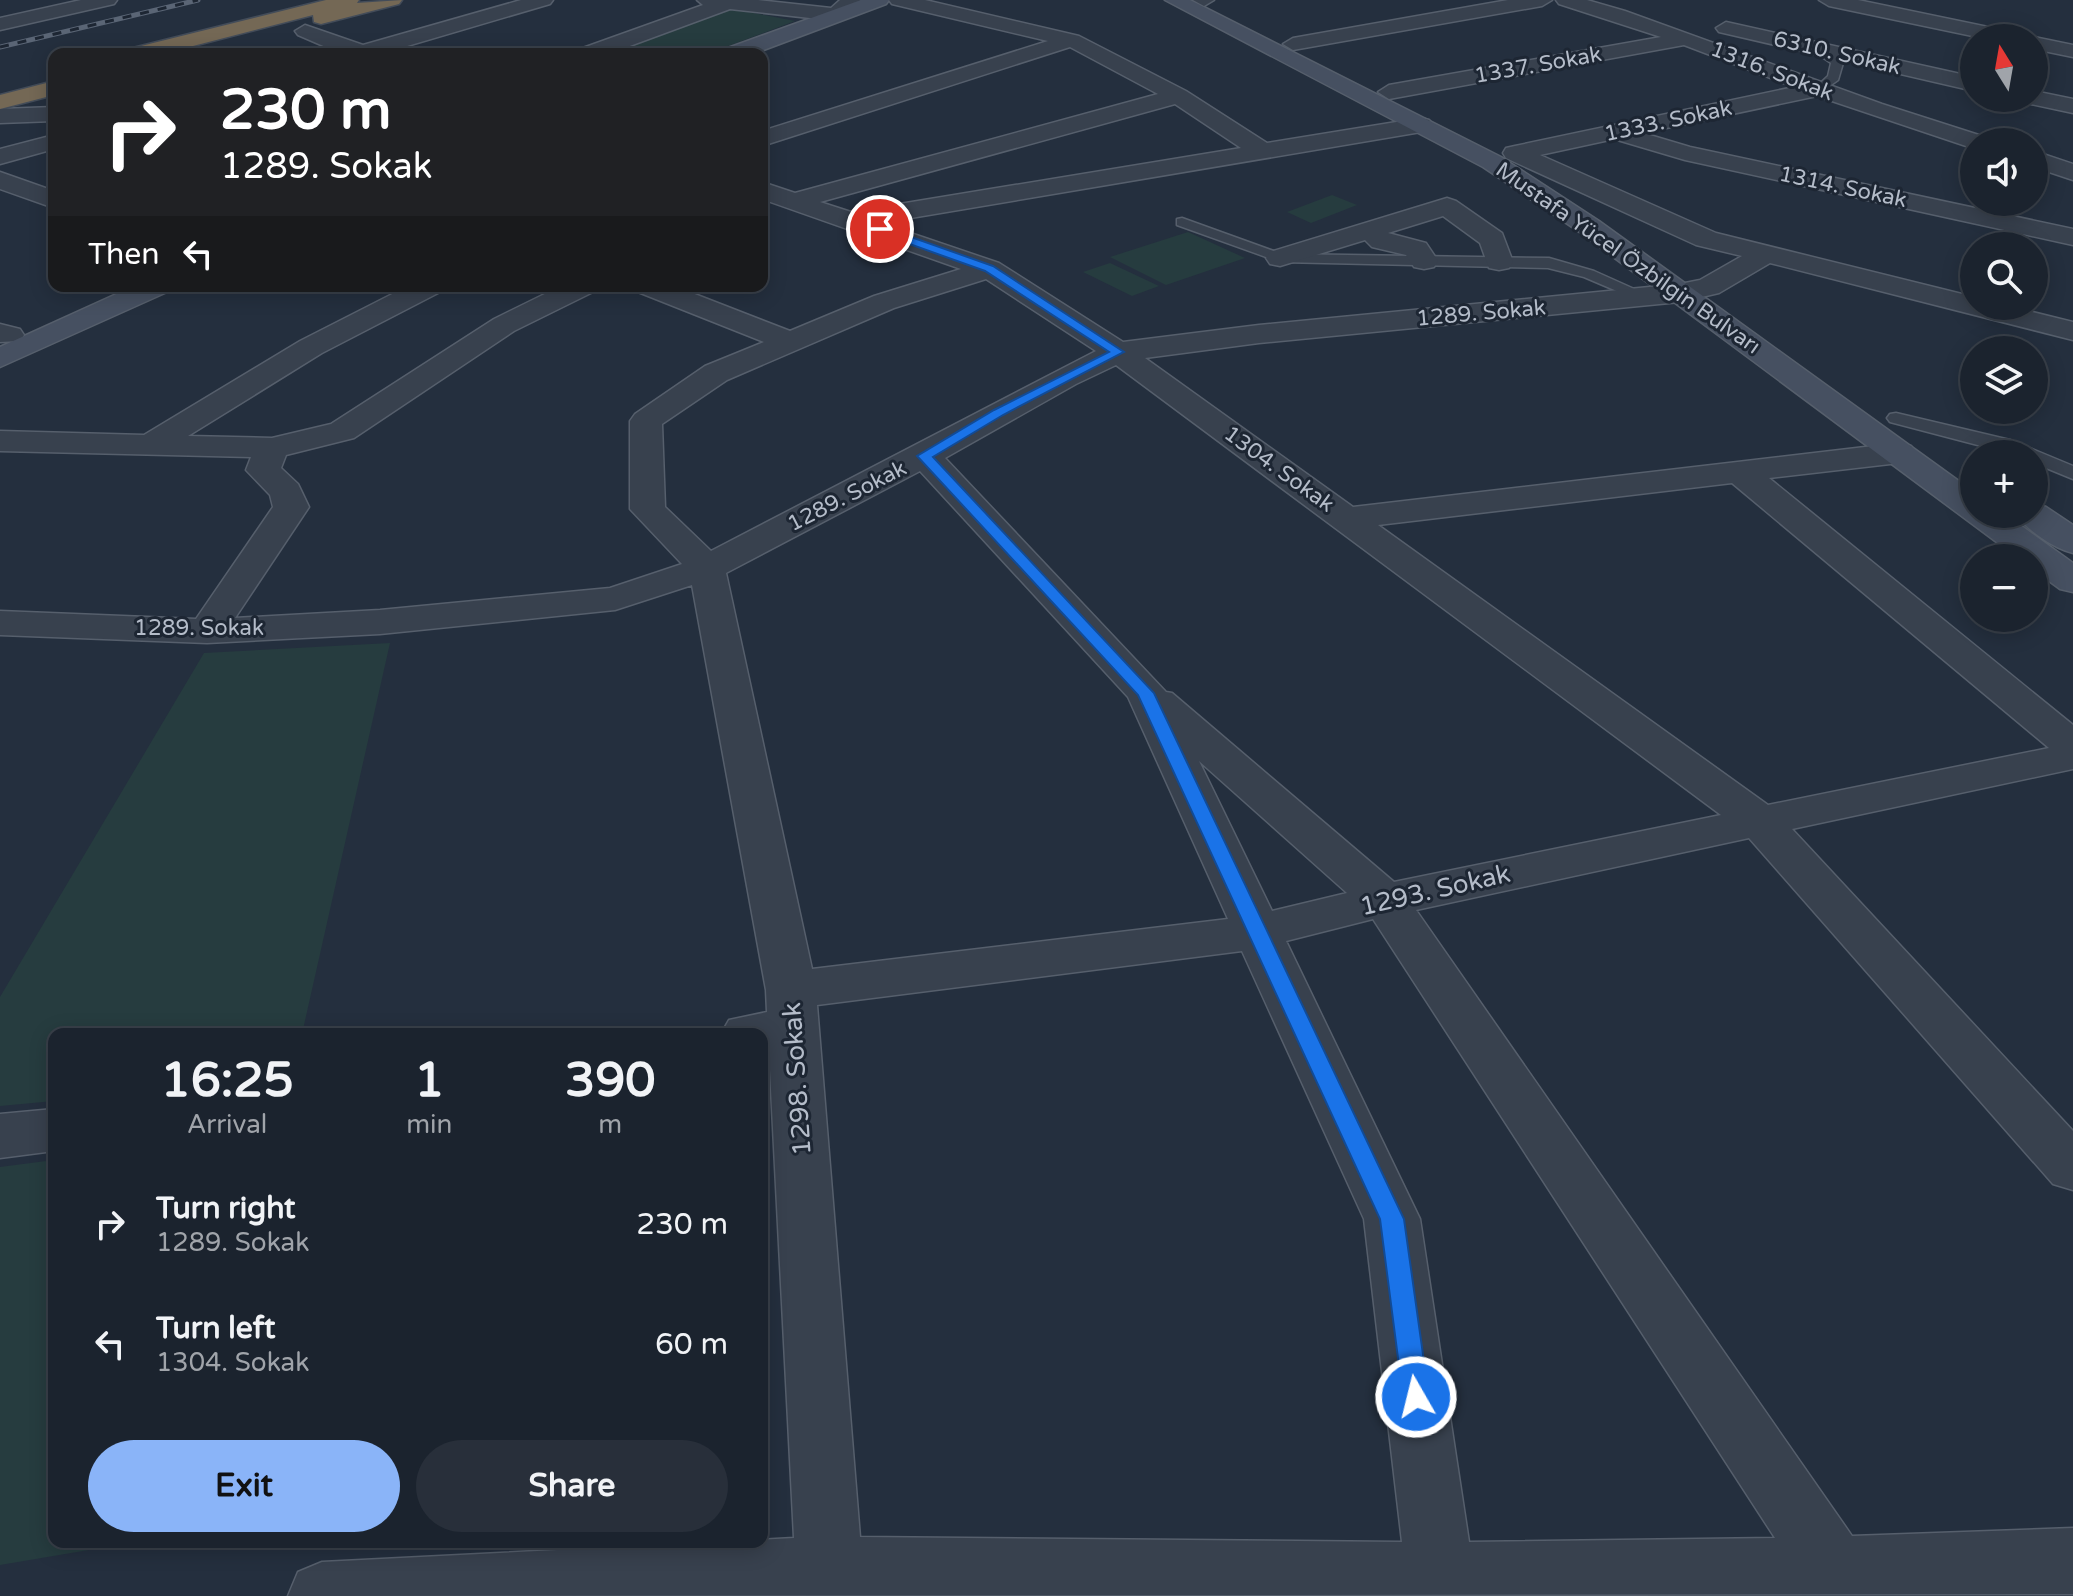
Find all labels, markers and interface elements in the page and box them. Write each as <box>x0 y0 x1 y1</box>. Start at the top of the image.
north arrow <box>1960 24 2048 112</box>
map controls <box>1960 24 2048 632</box>
street label: 6310. Sokak <box>1771 26 1903 80</box>
street label: 1316. Sokak <box>1707 36 1837 106</box>
street label: 1337. Sokak <box>1472 41 1604 89</box>
text: 230 m <box>220 77 391 144</box>
icon: right <box>88 80 192 184</box>
street label: 1333. Sokak <box>1602 95 1734 147</box>
button: sound <box>1960 128 2048 216</box>
text: 1289. Sokak <box>220 145 432 188</box>
street label: Mustafa Yücel Özbilgin Bulvarı <box>1491 157 1765 359</box>
street label: 1314. Sokak <box>1777 161 1909 213</box>
pin <box>846 195 914 263</box>
icon: arrive <box>858 207 902 251</box>
icon: left <box>176 232 220 276</box>
button: search <box>1960 232 2048 320</box>
text: Then <box>88 236 160 273</box>
street label: 1289. Sokak <box>1415 294 1547 332</box>
button: layers <box>1960 336 2048 424</box>
street label: 1304. Sokak <box>1219 420 1339 518</box>
button: + <box>1960 440 2048 528</box>
street label: 1289. Sokak <box>783 455 911 537</box>
button: − <box>1960 544 2048 632</box>
street label: 1289. Sokak <box>134 615 264 641</box>
street label: 1293. Sokak <box>1357 858 1513 922</box>
street label: 1298. Sokak <box>776 1001 818 1157</box>
text: 16:25 <box>161 1052 294 1110</box>
text: 1 <box>414 1052 444 1110</box>
text: 390 <box>565 1052 655 1110</box>
text: Arrival <box>187 1109 267 1140</box>
text: min <box>406 1109 452 1140</box>
text: m <box>598 1109 622 1140</box>
text: Turn right <box>156 1190 296 1227</box>
icon: right <box>88 1202 132 1246</box>
text: 230 m <box>636 1206 728 1243</box>
text: 1289. Sokak <box>156 1227 309 1258</box>
text: Turn left <box>156 1310 275 1347</box>
icon: left <box>88 1322 132 1366</box>
text: 60 m <box>655 1326 728 1363</box>
text: 1304. Sokak <box>156 1347 309 1378</box>
position arrow <box>1374 1355 1458 1439</box>
button: Exit <box>88 1440 400 1532</box>
button: Share <box>416 1440 728 1532</box>

